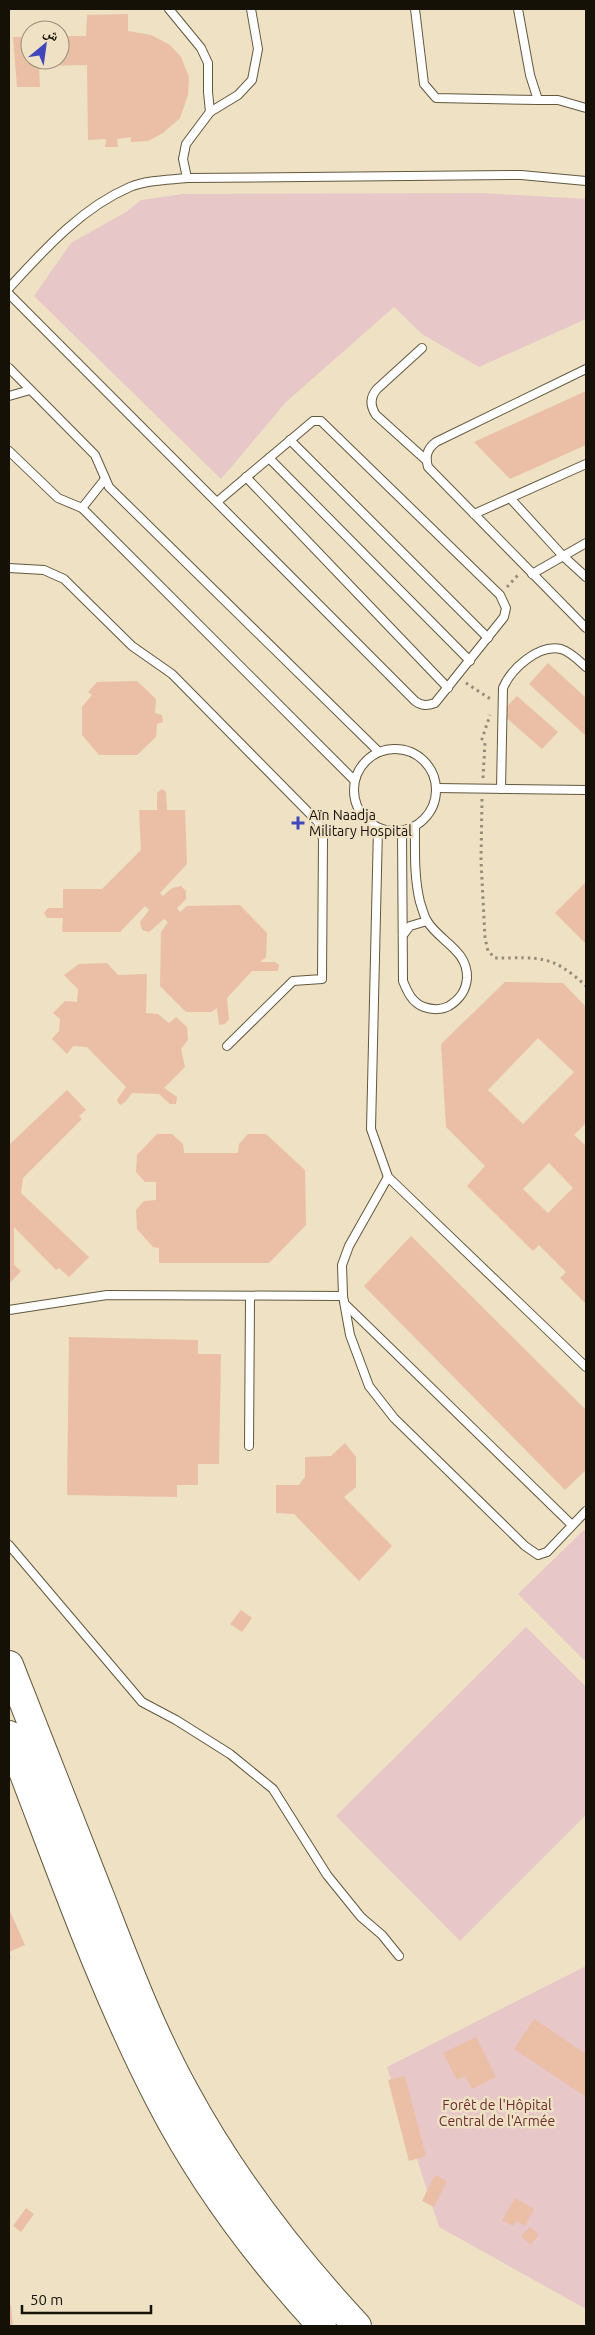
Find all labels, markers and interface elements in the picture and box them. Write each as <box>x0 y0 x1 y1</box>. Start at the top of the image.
north arrow <box>20 20 70 70</box>
text: ش <box>40 23 62 45</box>
place label: Aïn Naadja Military Hospital <box>309 807 412 839</box>
marker: Aïn Naadja Military Hospital <box>291 816 305 830</box>
park label: Forêt de l'Hôpital Central de l'Armée <box>439 2097 555 2129</box>
scale bar <box>22 2282 151 2314</box>
text: 50 m <box>30 2291 63 2308</box>

